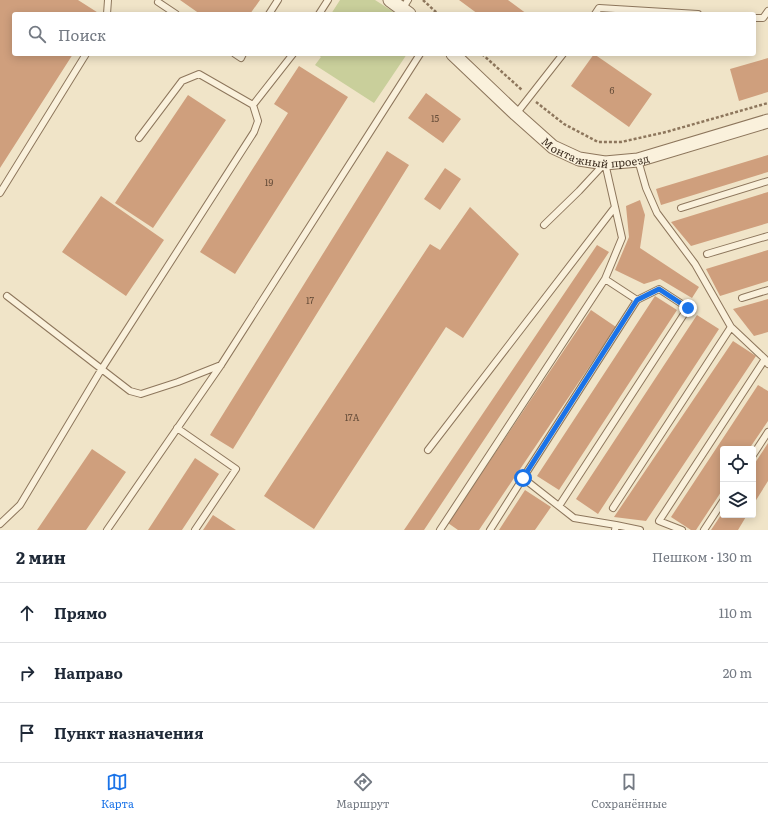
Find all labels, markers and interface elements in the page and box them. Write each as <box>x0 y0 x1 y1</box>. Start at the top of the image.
search box <box>12 12 756 56</box>
icon: search <box>26 23 48 45</box>
text: Поиск <box>58 23 106 46</box>
house number: 6 <box>610 83 615 97</box>
house number: 15 <box>431 111 440 125</box>
street label: Монтажный проезд <box>538 133 651 171</box>
house number: 19 <box>265 175 273 189</box>
house number: 17 <box>306 293 314 307</box>
route end <box>679 299 697 317</box>
house number: 17А <box>345 410 360 424</box>
map controls <box>720 446 756 518</box>
button: locate <box>720 446 756 482</box>
route start <box>514 469 532 487</box>
button: layers <box>720 482 756 518</box>
text: 2 мин <box>16 544 66 569</box>
text: Пешком · 130 m <box>652 547 752 566</box>
text: Прямо <box>54 601 107 624</box>
icon: ahead <box>16 602 38 624</box>
text: 110 m <box>719 603 752 622</box>
text: Направо <box>54 661 123 684</box>
icon: right <box>16 662 38 684</box>
text: 20 m <box>723 663 752 682</box>
text: Пункт назначения <box>54 721 204 744</box>
icon: arrive <box>16 722 38 744</box>
tab: Карта <box>101 771 134 811</box>
tab: Маршрут <box>336 771 389 811</box>
tab: Сохранённые <box>591 771 667 811</box>

